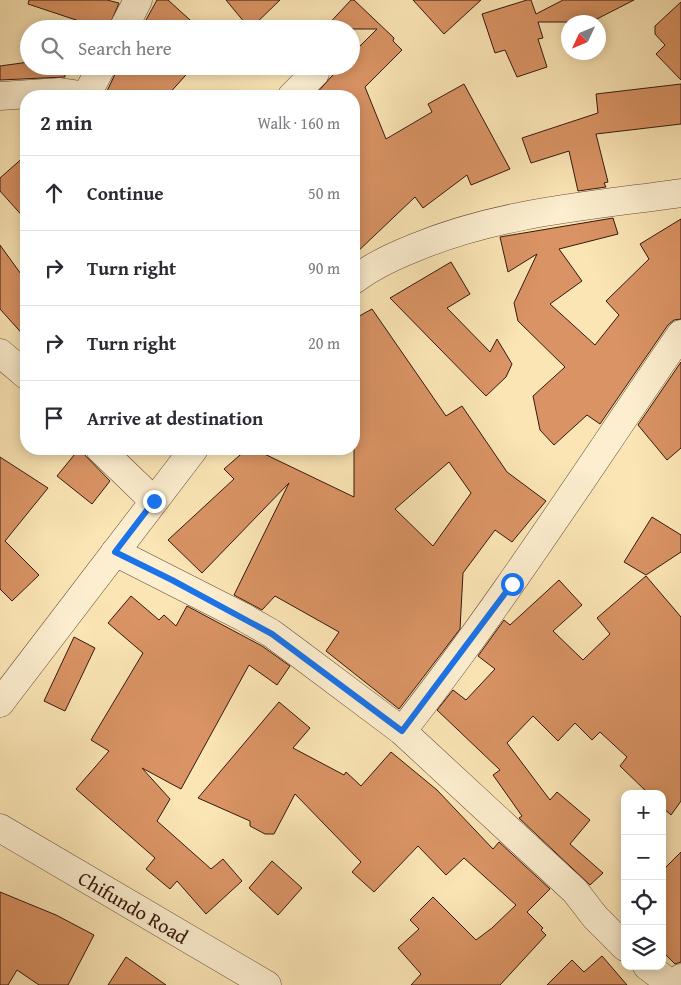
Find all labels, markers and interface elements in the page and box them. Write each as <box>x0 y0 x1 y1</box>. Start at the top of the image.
north arrow <box>561 15 606 60</box>
search box <box>20 20 360 75</box>
icon: search <box>38 34 66 62</box>
text: Search here <box>78 34 172 62</box>
text: 2 min <box>40 107 92 138</box>
text: Walk · 160 m <box>257 111 340 135</box>
icon: ahead <box>40 179 68 207</box>
text: Continue <box>87 179 164 207</box>
text: 50 m <box>308 181 340 205</box>
icon: right <box>40 254 68 282</box>
text: Turn right <box>87 254 176 282</box>
text: 90 m <box>308 256 340 280</box>
icon: right <box>40 329 68 357</box>
text: Turn right <box>87 329 176 357</box>
text: 20 m <box>308 331 340 355</box>
icon: arrive <box>40 404 68 432</box>
text: Arrive at destination <box>87 404 263 432</box>
route end <box>143 490 166 513</box>
route start <box>501 573 524 596</box>
map controls <box>621 790 666 970</box>
button: + <box>621 790 666 835</box>
button: − <box>621 835 666 880</box>
street label: Chifundo Road <box>73 863 194 950</box>
button: locate <box>621 880 666 925</box>
button: layers <box>621 925 666 970</box>

